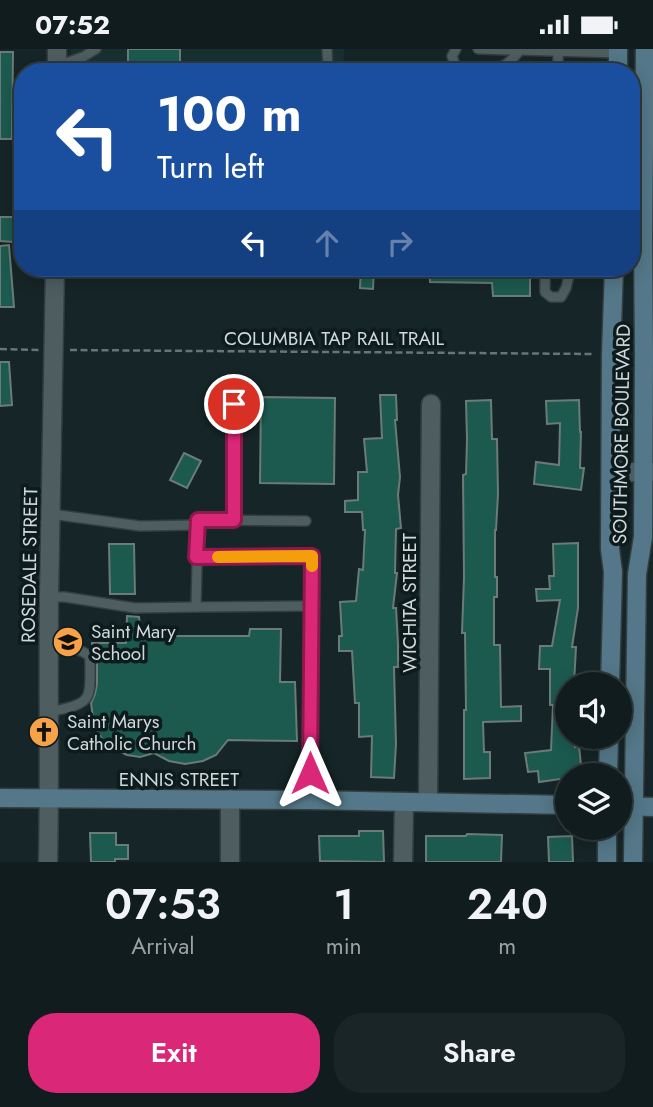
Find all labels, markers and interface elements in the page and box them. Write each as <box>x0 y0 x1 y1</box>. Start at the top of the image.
text: 07:52 <box>35 6 110 44</box>
text: 100 m <box>157 79 302 149</box>
icon: left <box>42 91 133 182</box>
text: Turn left <box>157 144 264 190</box>
icon: left <box>235 224 273 262</box>
icon: ahead <box>308 224 346 262</box>
icon: right <box>381 224 419 262</box>
street label: SOUTHMORE BOULEVARD <box>606 324 637 544</box>
street label: COLUMBIA TAP RAIL TRAIL <box>224 325 445 352</box>
pin <box>204 374 264 434</box>
icon: arrive <box>215 385 253 423</box>
street label: ROSEDALE STREET <box>15 487 44 643</box>
street label: WICHITA STREET <box>396 533 423 673</box>
place label: Saint Mary School <box>91 618 176 667</box>
school or university icon: Saint Mary School <box>51 625 85 659</box>
map controls <box>555 672 632 840</box>
button: sound <box>555 672 632 749</box>
place label: Saint Marys Catholic Church <box>67 708 196 757</box>
church icon: Saint Marys Catholic Church <box>27 715 61 749</box>
position arrow <box>273 736 347 810</box>
button: layers <box>555 763 632 840</box>
street label: ENNIS STREET <box>119 766 239 793</box>
text: 07:53 <box>105 874 221 935</box>
text: 1 <box>333 874 354 935</box>
text: 240 <box>467 874 548 935</box>
text: Arrival <box>131 929 195 963</box>
text: min <box>326 929 362 963</box>
text: m <box>498 929 516 963</box>
button: Exit <box>28 1013 320 1093</box>
button: Share <box>334 1013 625 1093</box>

